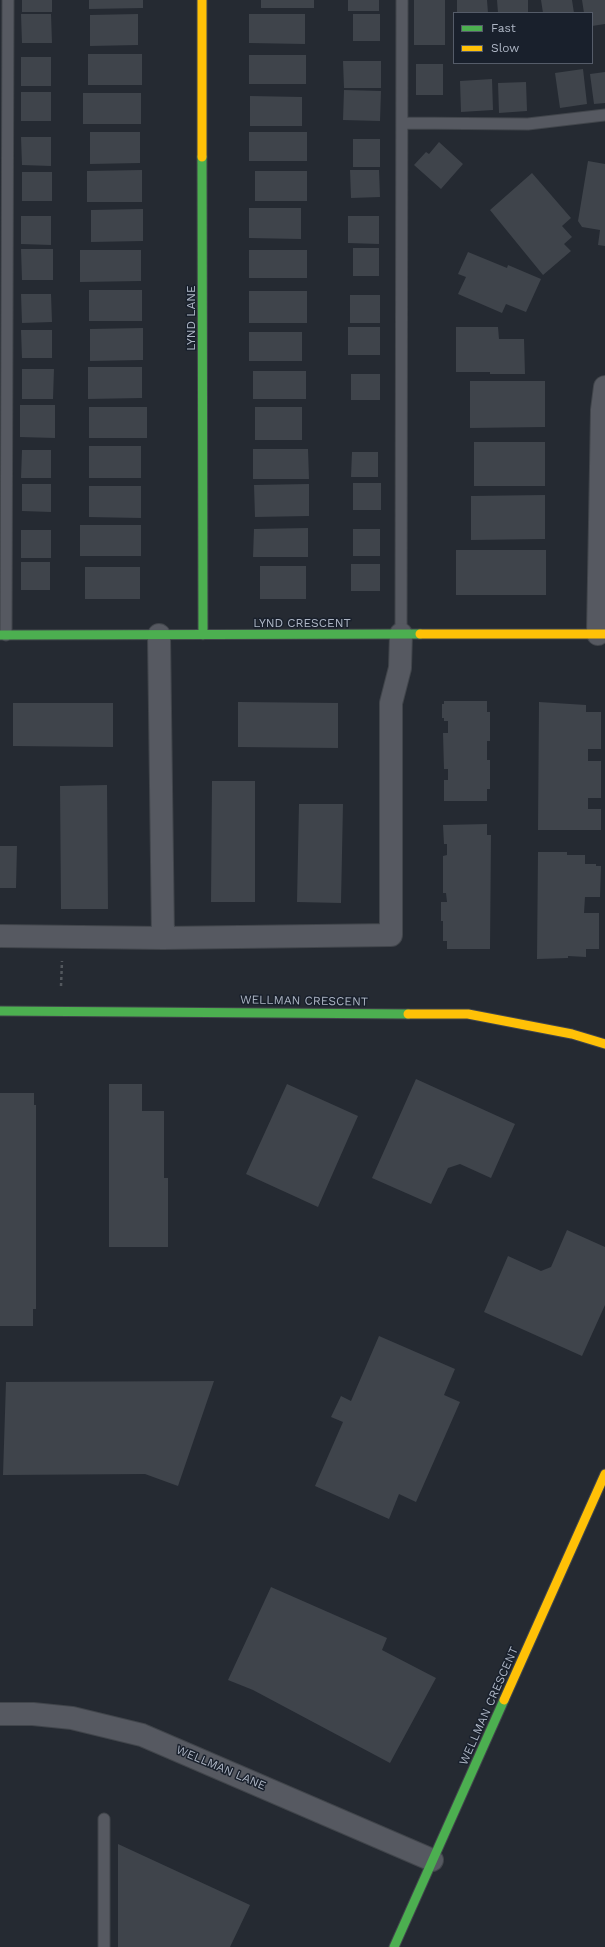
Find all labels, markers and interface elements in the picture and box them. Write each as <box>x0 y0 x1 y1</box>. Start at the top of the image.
legend <box>453 12 593 64</box>
text: Fast <box>491 21 516 35</box>
text: Slow <box>491 41 519 55</box>
street label: LYND LANE <box>184 285 198 351</box>
street label: LYND CRESCENT <box>253 616 351 630</box>
street label: WELLMAN CRESCENT <box>240 993 368 1009</box>
street label: WELLMAN CRESCENT <box>456 1645 522 1767</box>
street label: WELLMAN LANE <box>174 1743 268 1793</box>

